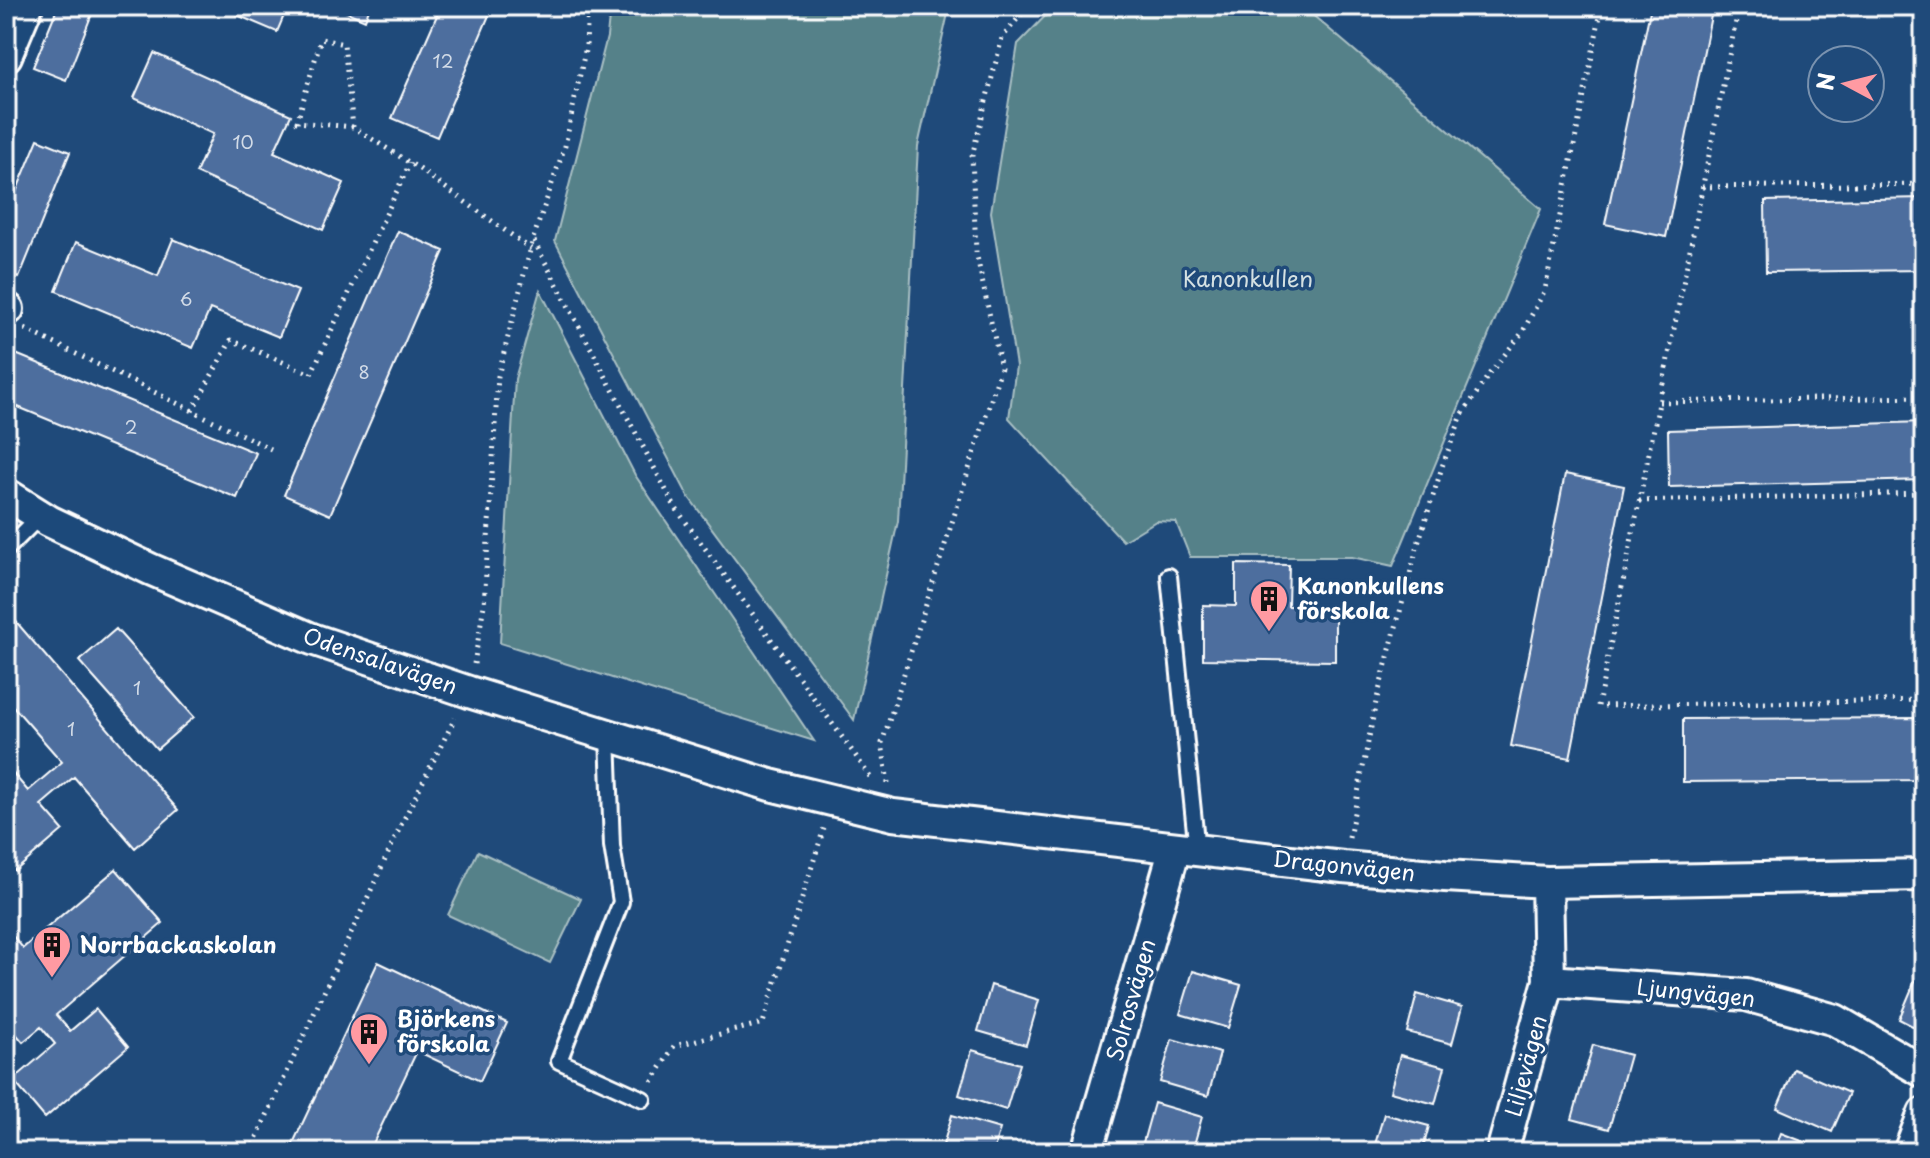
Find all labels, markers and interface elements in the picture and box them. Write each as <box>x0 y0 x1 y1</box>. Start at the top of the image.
north arrow <box>1806 44 1886 124</box>
house number: 12 <box>433 47 453 74</box>
text: N <box>1807 71 1842 92</box>
house number: 10 <box>232 128 254 155</box>
park label: Kanonkullen <box>1183 261 1313 294</box>
house number: 6 <box>180 285 192 312</box>
house number: 8 <box>358 358 370 385</box>
house number: 2 <box>125 413 137 440</box>
place label: Kanonkullens förskola <box>1297 568 1444 626</box>
building icon: Kanonkullens förskola <box>1248 578 1290 633</box>
street label: Odensalavägen <box>299 618 462 701</box>
house number: 1 <box>133 674 141 701</box>
house number: 1 <box>67 715 75 742</box>
street label: Dragonvägen <box>1272 841 1417 888</box>
building icon: Norrbackaskolan <box>31 924 73 979</box>
place label: Norrbackaskolan <box>80 927 277 960</box>
street label: Solrosvägen <box>1096 935 1163 1064</box>
street label: Ljungvägen <box>1635 969 1757 1014</box>
place label: Björkens förskola <box>397 1001 495 1059</box>
building icon: Björkens förskola <box>348 1011 390 1066</box>
street label: Liljevägen <box>1495 1011 1554 1120</box>

